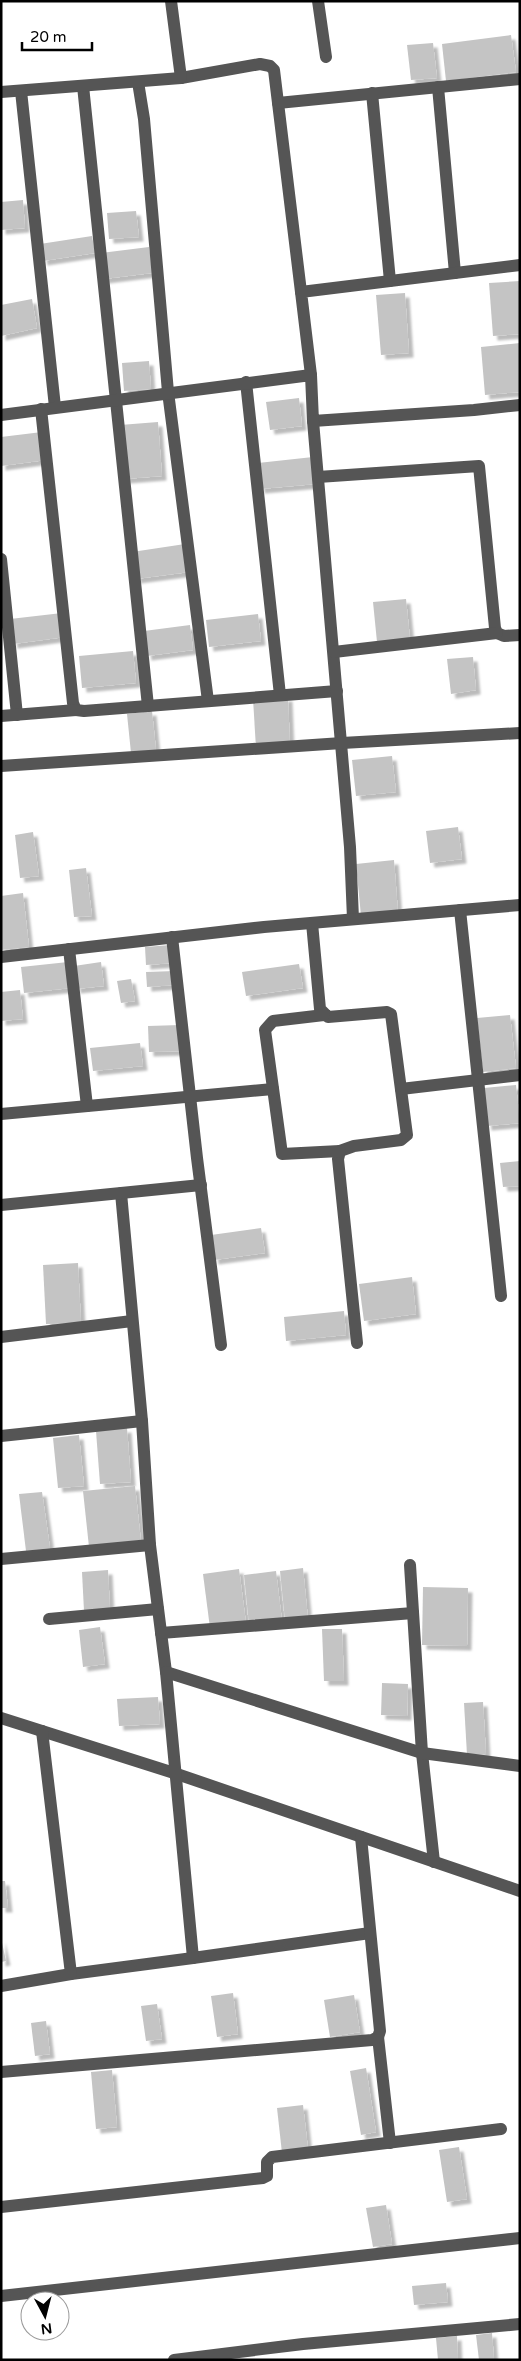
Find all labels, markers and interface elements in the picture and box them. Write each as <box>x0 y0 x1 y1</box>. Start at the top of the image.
scale bar <box>22 20 92 52</box>
text: 20 m <box>30 28 67 46</box>
north arrow <box>20 2291 70 2341</box>
text: N <box>40 2319 53 2338</box>

